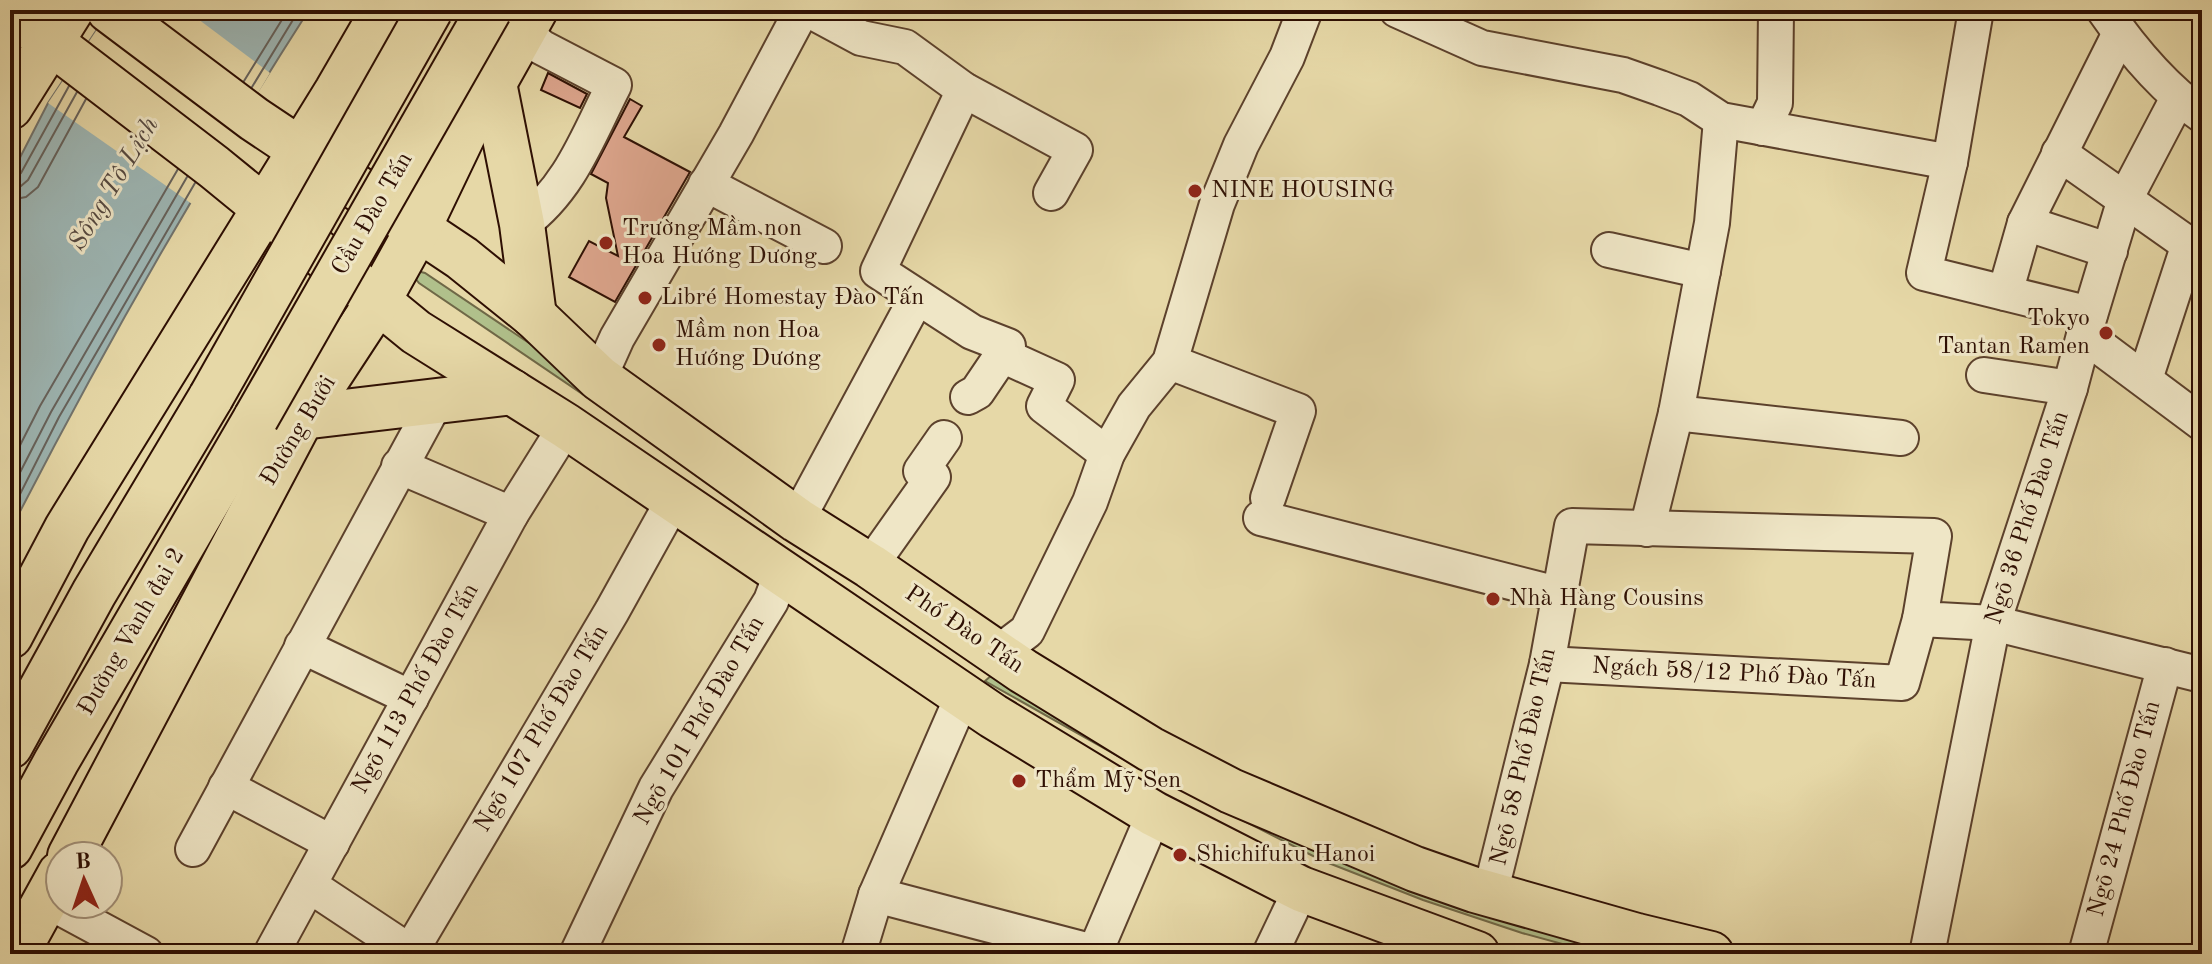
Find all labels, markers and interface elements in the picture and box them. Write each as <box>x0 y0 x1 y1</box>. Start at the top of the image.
water label: Sông Tô Lịch <box>64 113 164 255</box>
street label: Cầu Đào Tấn <box>327 147 418 280</box>
place label: NINE HOUSING <box>1211 179 1395 203</box>
marker: NINE HOUSING <box>1186 182 1204 200</box>
place label: Trường Mầm non Hoa Hướng Dương <box>622 215 817 269</box>
marker: Trường Mầm non Hoa Hướng Dương <box>597 234 615 252</box>
place label: Libré Homestay Đào Tấn <box>661 285 924 310</box>
marker: Libré Homestay Đào Tấn <box>636 289 654 307</box>
place label: Tokyo Tantan Ramen <box>1937 307 2090 359</box>
place label: Mầm non Hoa Hướng Dương <box>675 317 821 371</box>
marker: Tokyo Tantan Ramen <box>2097 324 2115 342</box>
marker: Mầm non Hoa Hướng Dương <box>650 336 668 354</box>
street label: Đường Bưởi <box>257 372 341 490</box>
street label: Ngõ 36 Phố Đào Tấn <box>1981 408 2074 628</box>
street label: Đường Vành đai 2 <box>74 544 190 720</box>
street label: Ngõ 113 Phố Đào Tấn <box>347 579 484 798</box>
street label: Phố Đào Tấn <box>900 581 1029 679</box>
place label: Nhà Hàng Cousins <box>1509 587 1704 611</box>
marker: Nhà Hàng Cousins <box>1484 590 1502 608</box>
street label: Ngõ 101 Phố Đào Tấn <box>630 612 770 829</box>
street label: Ngõ 107 Phố Đào Tấn <box>470 621 613 837</box>
street label: Ngõ 58 Phố Đào Tấn <box>1486 646 1561 868</box>
street label: Ngách 58/12 Phố Đào Tấn <box>1591 654 1877 693</box>
street label: Ngõ 24 Phố Đào Tấn <box>2084 698 2165 920</box>
place label: Thẩm Mỹ Sen <box>1035 767 1181 793</box>
marker: Thẩm Mỹ Sen <box>1010 772 1028 790</box>
north arrow <box>44 840 124 920</box>
place label: Shichifuku Hanoi <box>1196 843 1375 867</box>
marker: Shichifuku Hanoi <box>1171 846 1189 864</box>
text: B <box>75 851 91 873</box>

